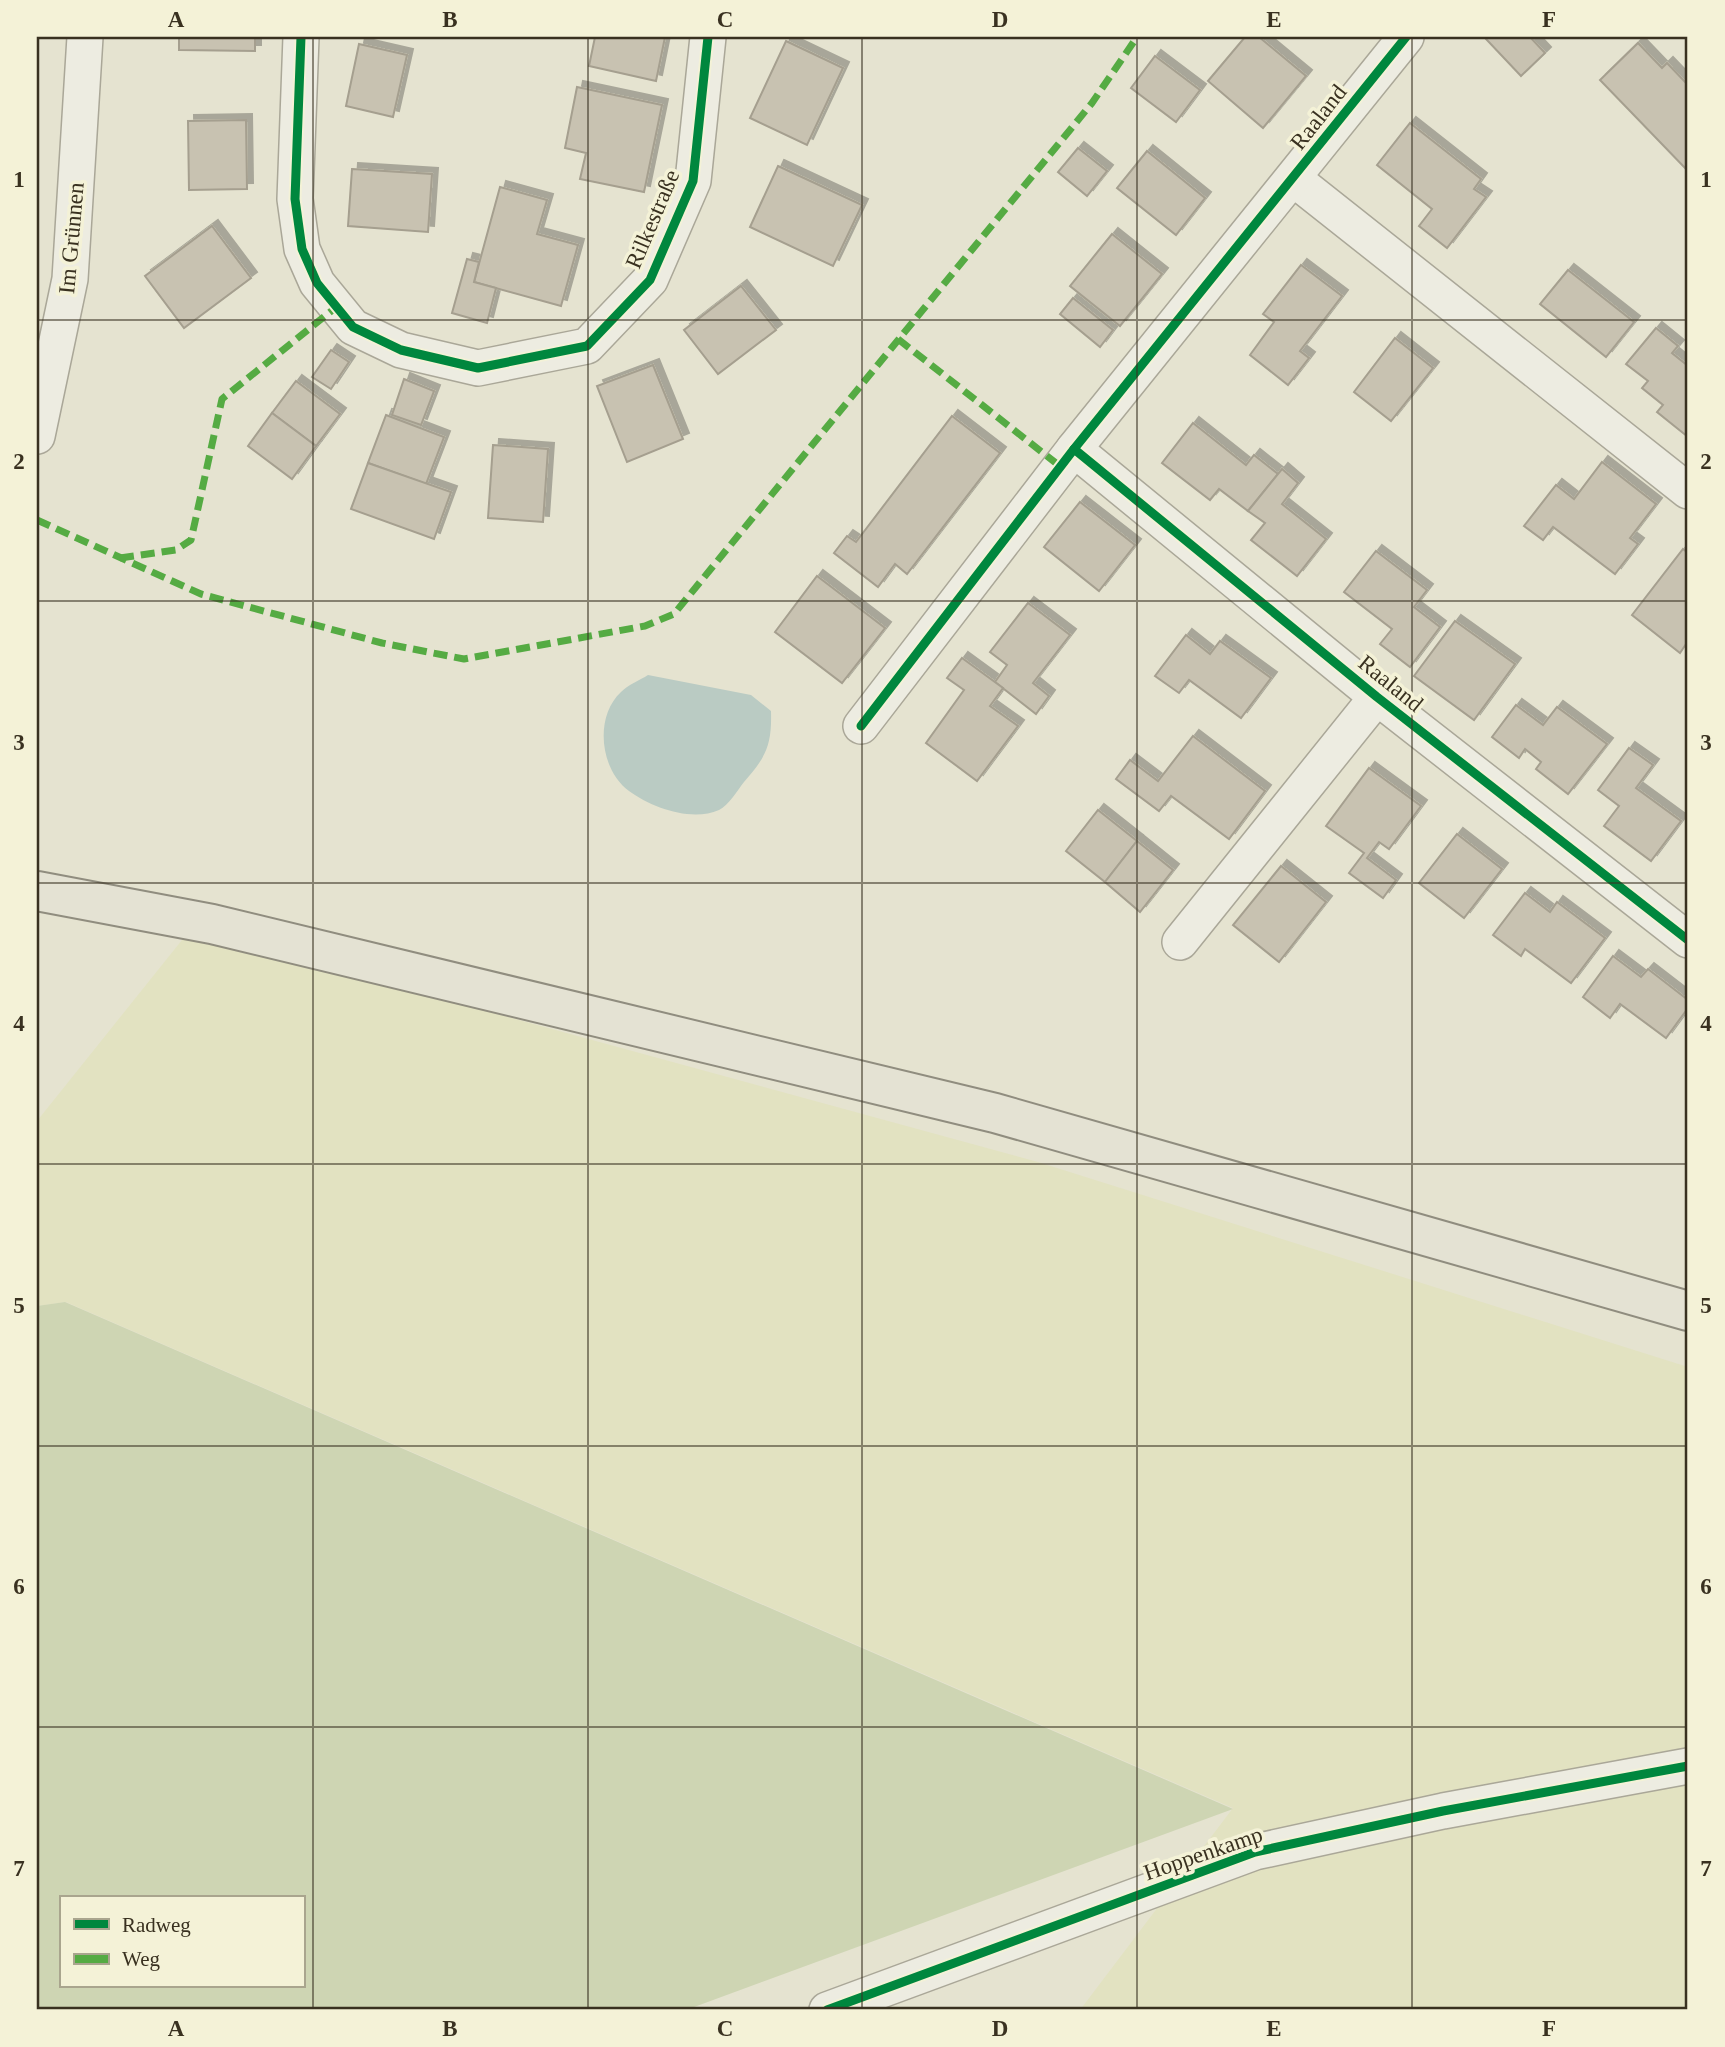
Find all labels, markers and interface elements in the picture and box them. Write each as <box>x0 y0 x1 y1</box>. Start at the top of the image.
text: A <box>168 7 185 32</box>
text: B <box>442 7 458 32</box>
text: C <box>717 7 733 32</box>
text: D <box>992 7 1008 32</box>
text: E <box>1266 7 1282 32</box>
text: F <box>1542 7 1556 32</box>
street label: Raaland <box>1285 80 1352 155</box>
street label: Rilkestraße <box>620 166 684 272</box>
text: 1 <box>13 167 25 192</box>
text: 1 <box>1700 167 1712 192</box>
street label: Im Grünnen <box>54 181 89 295</box>
text: 2 <box>13 449 25 474</box>
text: 2 <box>1700 449 1712 474</box>
street label: Raaland <box>1354 650 1428 717</box>
text: 3 <box>13 730 25 755</box>
text: 3 <box>1700 730 1712 755</box>
text: 4 <box>13 1011 25 1036</box>
text: 4 <box>1700 1011 1712 1036</box>
text: 5 <box>13 1293 25 1318</box>
text: 5 <box>1700 1293 1712 1318</box>
text: 6 <box>13 1574 25 1599</box>
text: 6 <box>1700 1574 1712 1599</box>
street label: Hoppenkamp <box>1141 1821 1266 1885</box>
text: 7 <box>13 1856 25 1881</box>
text: 7 <box>1700 1856 1712 1881</box>
legend <box>60 1896 304 1988</box>
text: Radweg <box>122 1913 191 1937</box>
text: Weg <box>122 1947 160 1971</box>
text: A <box>168 2016 185 2041</box>
text: B <box>442 2016 458 2041</box>
text: C <box>717 2016 733 2041</box>
text: D <box>992 2016 1008 2041</box>
text: E <box>1266 2016 1282 2041</box>
text: F <box>1542 2016 1556 2041</box>

